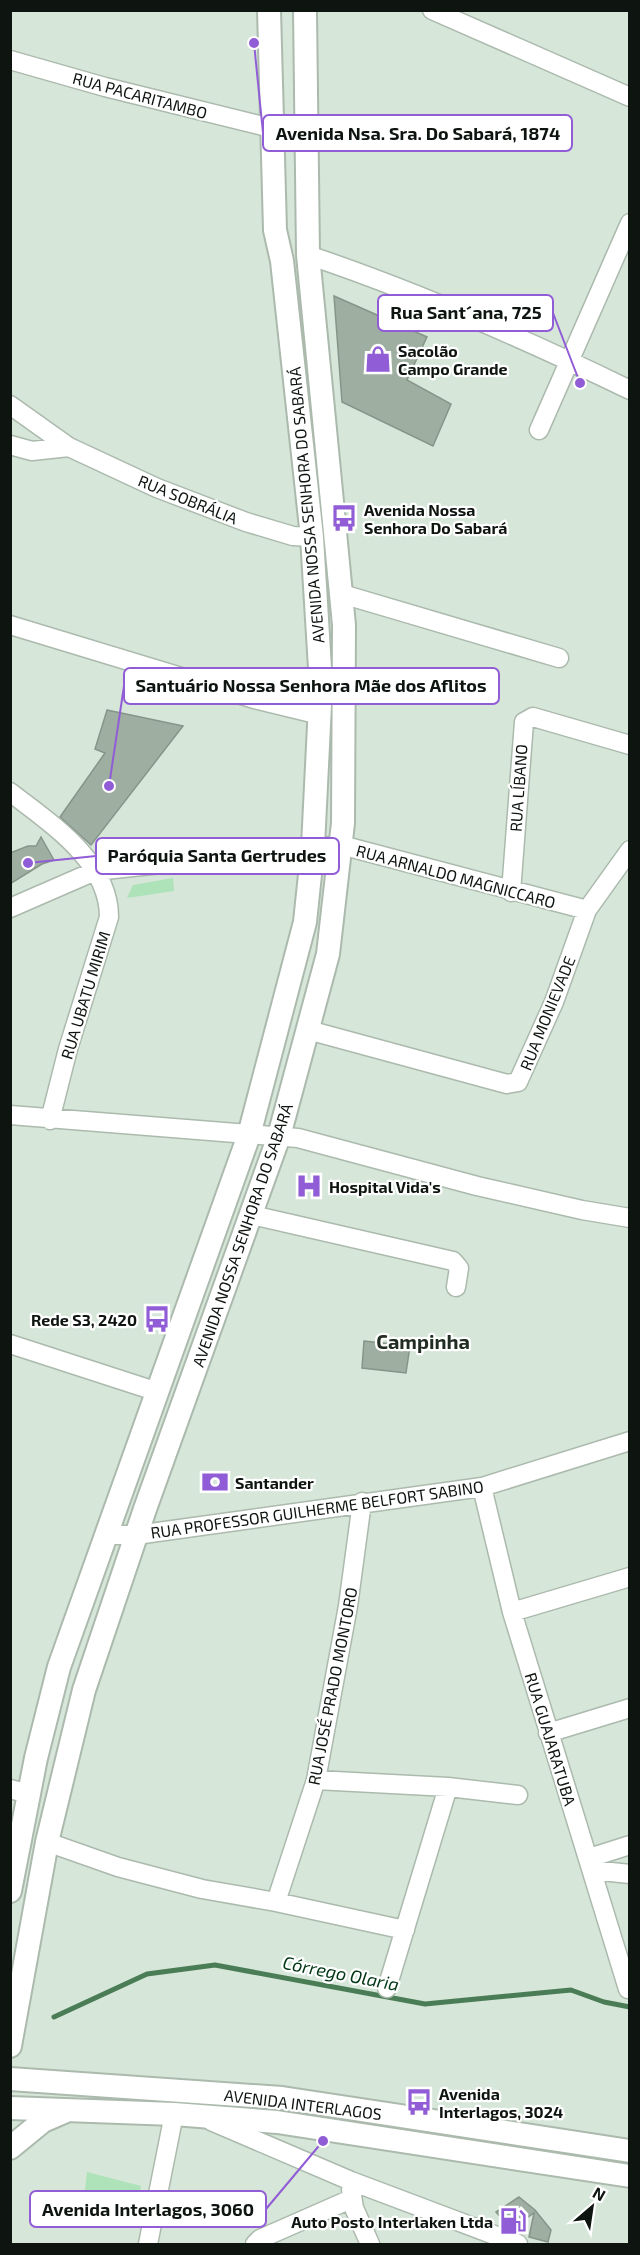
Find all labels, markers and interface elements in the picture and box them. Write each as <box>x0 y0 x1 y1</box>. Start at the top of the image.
street label: RUA PACARITAMBO <box>71 68 209 122</box>
callout: Avenida Nsa. Sra. Do Sabará, 1874 <box>263 115 572 151</box>
text: Avenida Nsa. Sra. Do Sabará, 1874 <box>276 122 560 144</box>
callout: Rua Sant´ana, 725 <box>378 295 553 331</box>
text: Rua Sant´ana, 725 <box>390 301 542 323</box>
place label: Sacolão Campo Grande <box>398 341 508 378</box>
shop icon: Sacolão Campo Grande <box>363 344 393 374</box>
street label: AVENIDA NOSSA SENHORA DO SABARÁ <box>284 366 328 644</box>
street label: RUA SOBRÁLIA <box>136 470 240 528</box>
place label: Avenida Nossa Senhora Do Sabará <box>364 500 507 537</box>
bus stop icon: Avenida Nossa Senhora Do Sabará <box>329 503 359 533</box>
callout: Santuário Nossa Senhora Mãe dos Aflitos <box>124 668 499 704</box>
text: Santuário Nossa Senhora Mãe dos Aflitos <box>136 674 486 696</box>
street label: RUA LÍBANO <box>505 744 531 832</box>
callout: Paróquia Santa Gertrudes <box>96 838 339 874</box>
street label: RUA ARNALDO MAGNICCARO <box>354 840 558 912</box>
text: Paróquia Santa Gertrudes <box>108 844 326 866</box>
street label: RUA UBATU MIRIM <box>56 929 114 1061</box>
street label: RUA MONIEVADE <box>515 953 579 1073</box>
street label: AVENIDA NOSSA SENHORA DO SABARÁ <box>188 1101 296 1369</box>
hospital icon: Hospital Vida's <box>294 1171 324 1201</box>
place label: Hospital Vida's <box>329 1177 441 1196</box>
bus stop icon: Rede S3, 2420 <box>142 1304 172 1334</box>
place label: Rede S3, 2420 <box>31 1310 137 1329</box>
district label: Campinha <box>376 1329 470 1353</box>
bank icon: Santander <box>200 1467 230 1497</box>
place label: Santander <box>235 1473 314 1492</box>
street label: RUA PROFESSOR GUILHERME BELFORT SABINO <box>149 1476 485 1542</box>
street label: RUA JOSÉ PRADO MONTORO <box>303 1585 361 1787</box>
street label: RUA GUAJARATUBA <box>522 1670 580 1808</box>
water label: Córrego Olaria <box>281 1951 401 1995</box>
place label: Avenida Interlagos, 3024 <box>439 2084 563 2121</box>
street label: AVENIDA INTERLAGOS <box>223 2085 383 2123</box>
bus stop icon: Avenida Interlagos, 3024 <box>404 2087 434 2117</box>
north arrow <box>562 2177 622 2237</box>
text: N <box>590 2182 609 2205</box>
callout: Avenida Interlagos, 3060 <box>30 2191 266 2227</box>
text: Avenida Interlagos, 3060 <box>42 2198 254 2220</box>
fuel station icon: Auto Posto Interlaken Ltda <box>498 2206 528 2236</box>
place label: Auto Posto Interlaken Ltda <box>291 2212 493 2231</box>

